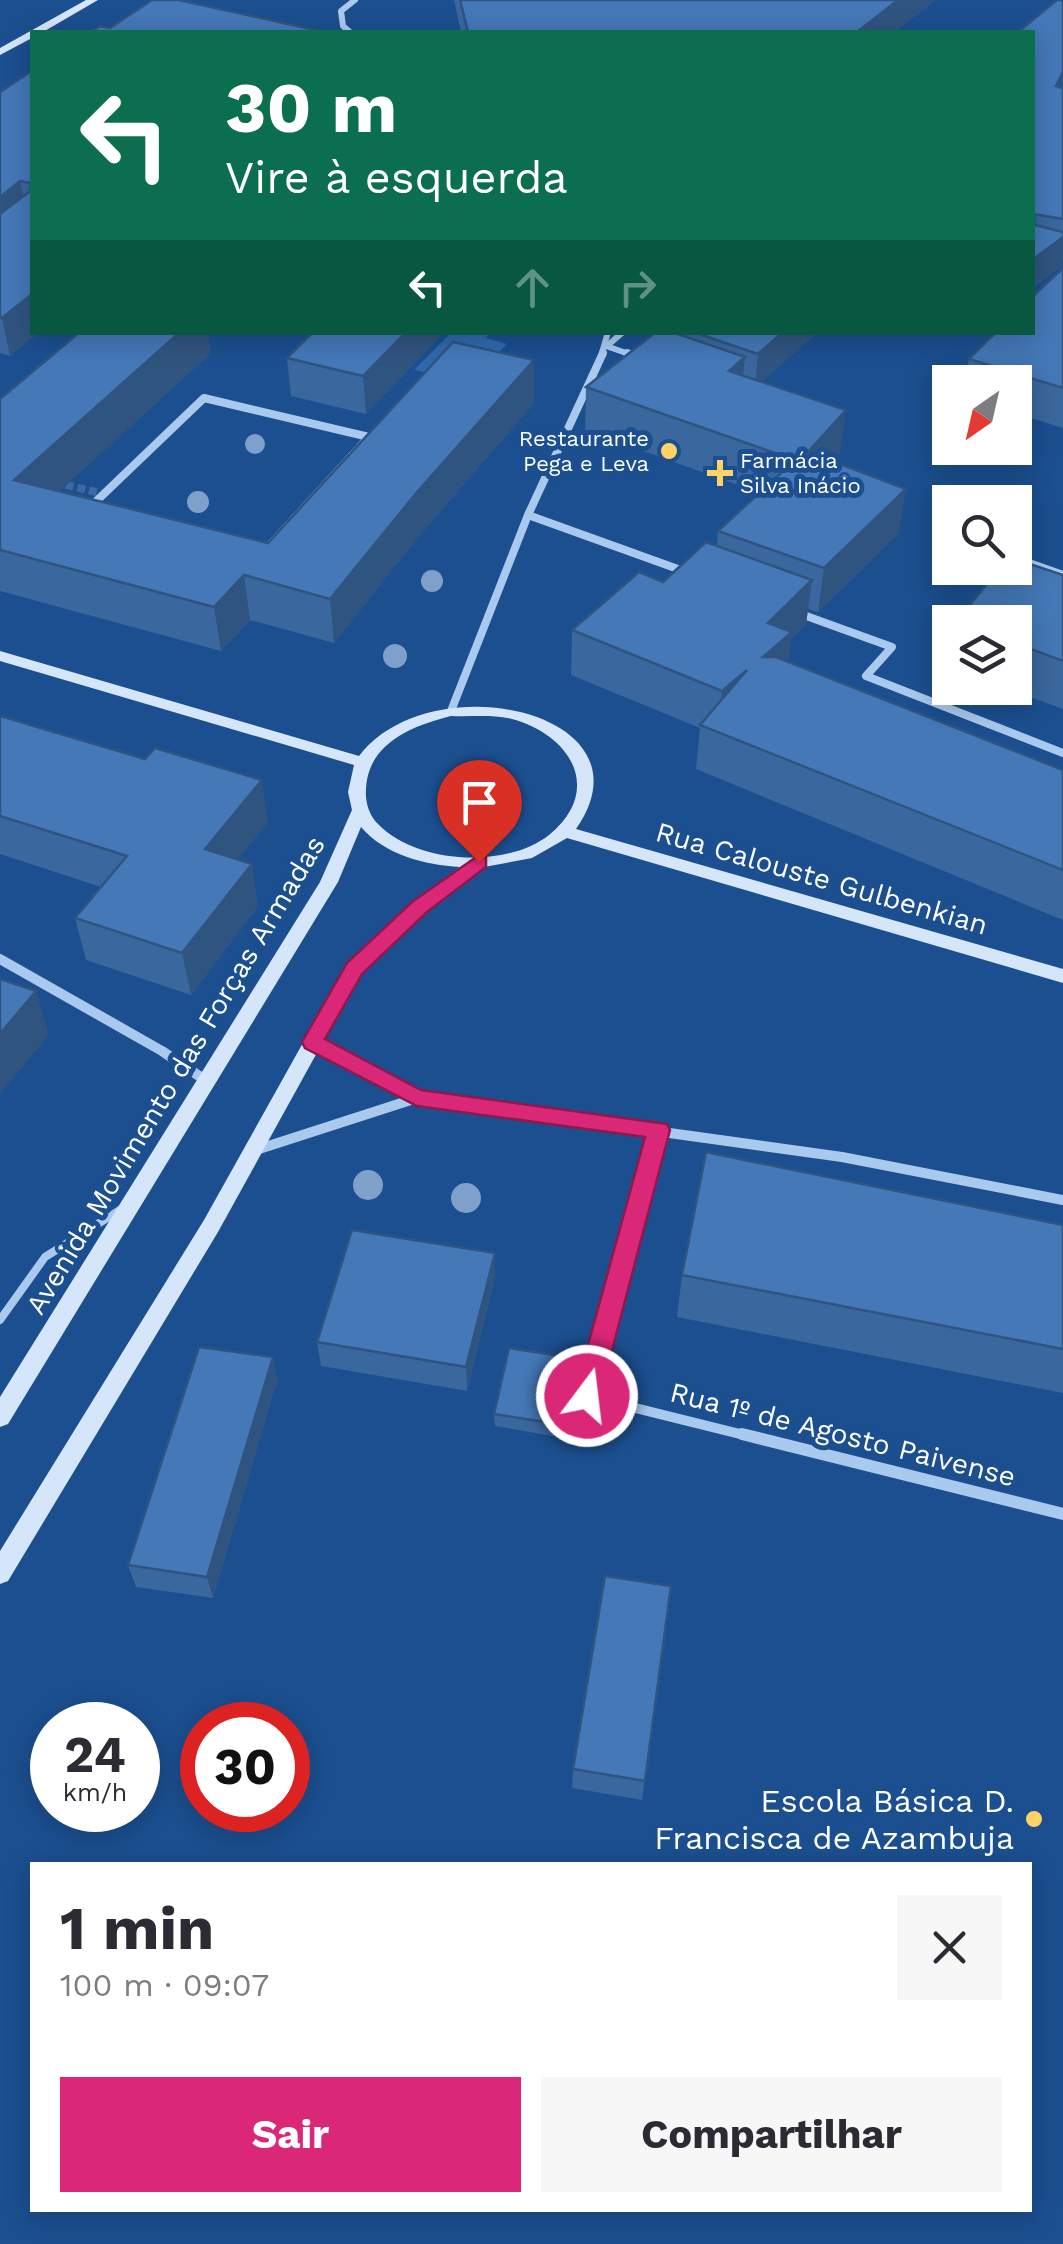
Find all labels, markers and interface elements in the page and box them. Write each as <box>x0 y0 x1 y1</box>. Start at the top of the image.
text: 30 m <box>225 67 397 149</box>
icon: left <box>60 70 190 200</box>
text: Vire à esquerda <box>225 151 568 204</box>
icon: left <box>400 260 455 315</box>
icon: ahead <box>505 260 560 315</box>
icon: right <box>610 260 665 315</box>
north arrow <box>932 365 1032 465</box>
map controls <box>932 365 1032 705</box>
place label: Restaurante Pega e Leva <box>519 426 649 476</box>
marker: Restaurante Pega e Leva <box>658 440 680 462</box>
place label: Farmácia Silva Inácio <box>740 448 861 498</box>
marker: Farmácia Silva Inácio <box>709 462 731 484</box>
button: search <box>932 485 1032 585</box>
button: layers <box>932 605 1032 705</box>
pin <box>437 760 522 863</box>
icon: arrive <box>452 775 507 830</box>
street label: Rua Calouste Gulbenkian <box>652 815 992 942</box>
street label: Avenida Movimento das Forças Armadas <box>19 830 332 1320</box>
position arrow <box>535 1344 639 1448</box>
street label: Rua 1º de Agosto Paivense <box>667 1376 1019 1493</box>
speed limit sign: 30 <box>180 1702 310 1832</box>
text: 24 <box>64 1725 126 1784</box>
text: km/h <box>63 1778 127 1807</box>
place label: Escola Básica D. Francisca de Azambuja <box>654 1782 1014 1857</box>
marker: Escola Básica D. Francisca de Azambuja <box>1023 1808 1045 1830</box>
text: 1 min <box>60 1893 214 1964</box>
button: close <box>897 1895 1002 2000</box>
text: 100 m · 09:07 <box>60 1966 269 2004</box>
button: Sair <box>60 2077 521 2192</box>
button: Compartilhar <box>541 2077 1002 2192</box>

